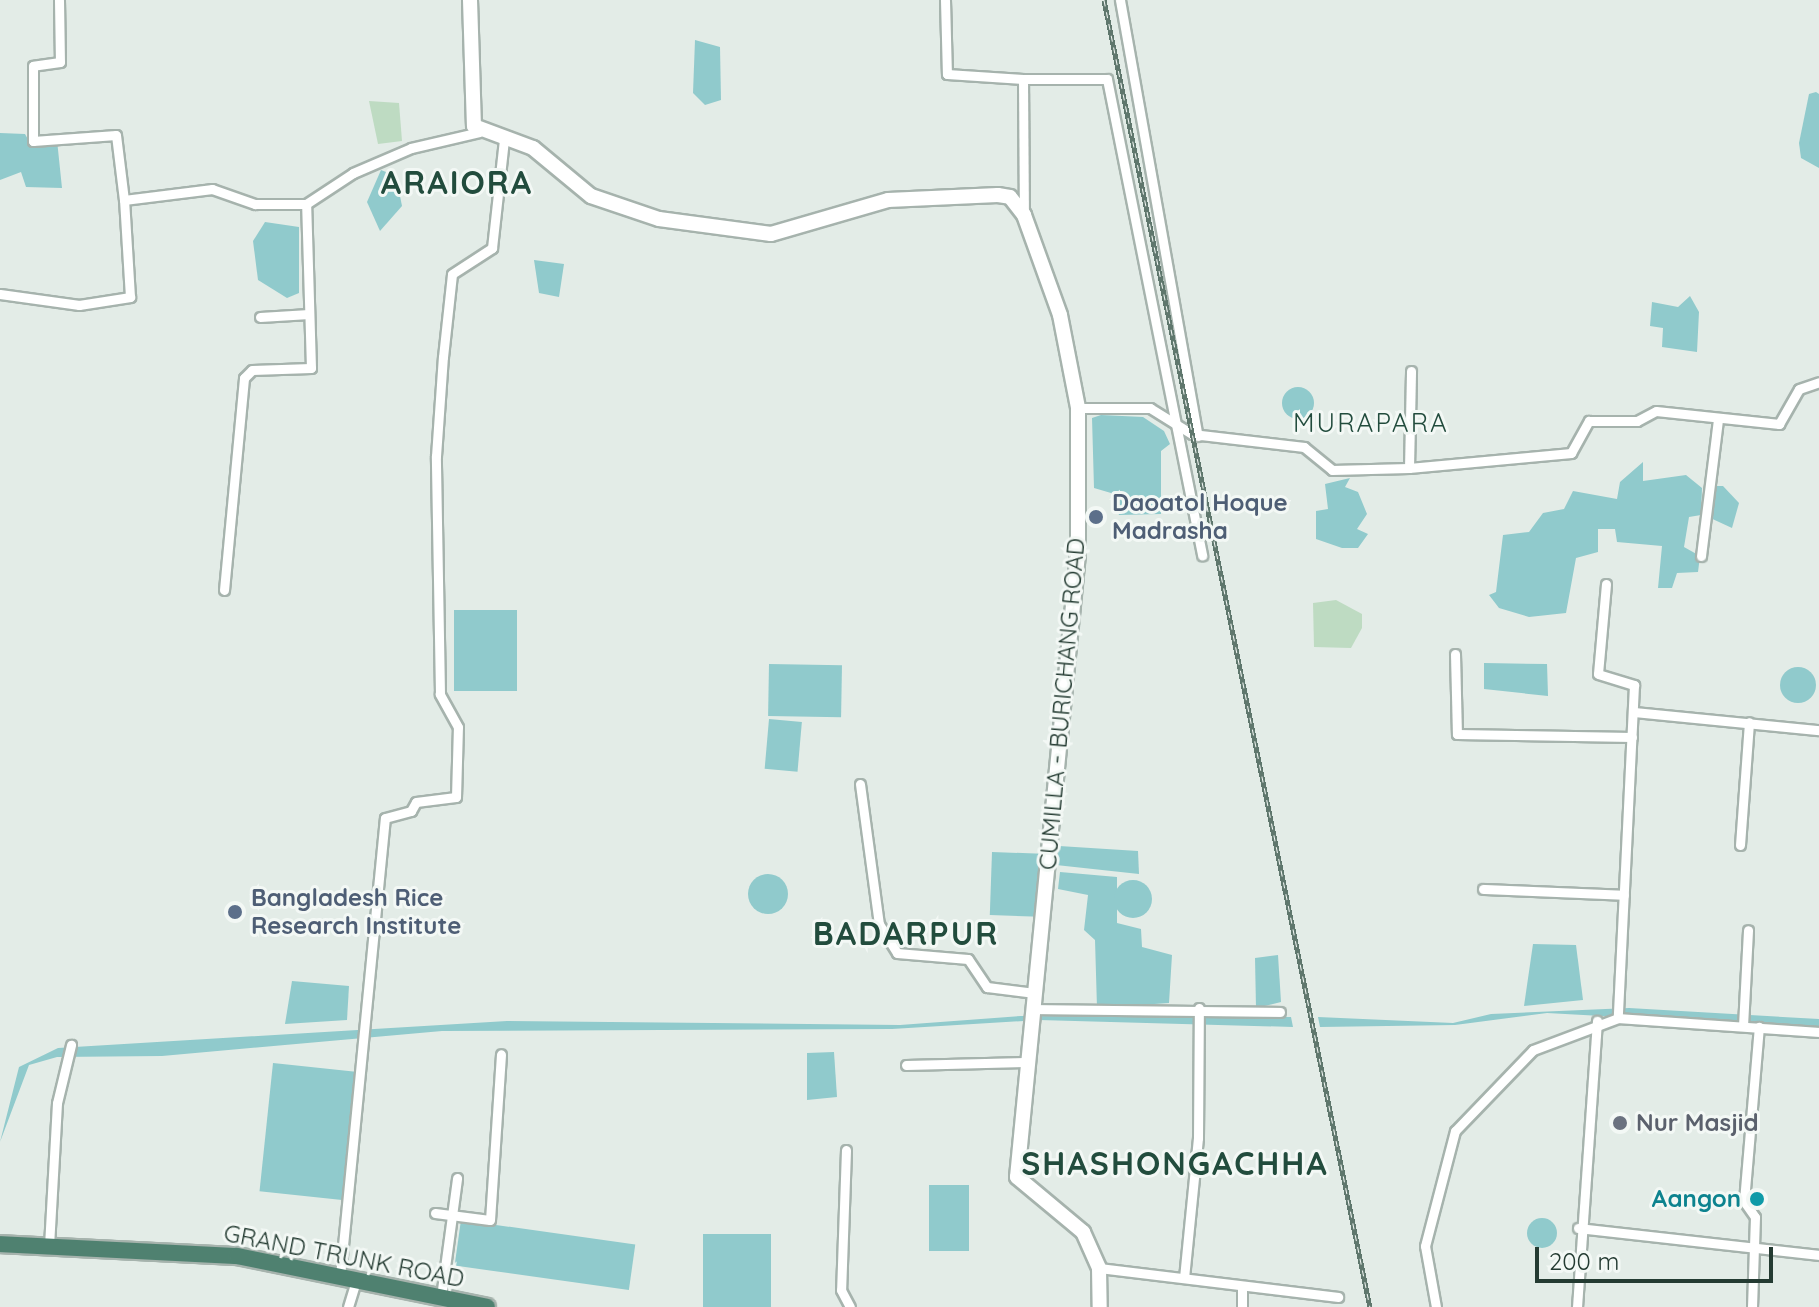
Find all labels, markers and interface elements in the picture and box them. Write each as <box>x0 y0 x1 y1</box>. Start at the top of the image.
district label: ARAIORA <box>381 163 533 201</box>
district label: MURAPARA <box>1293 407 1449 439</box>
place label: Daoatol Hoque Madrasha <box>1112 489 1288 545</box>
marker: Daoatol Hoque Madrasha <box>1087 508 1105 526</box>
street label: CUMILLA - BURICHANG ROAD <box>1033 537 1091 871</box>
place label: Bangladesh Rice Research Institute <box>251 884 461 940</box>
marker: Bangladesh Rice Research Institute <box>226 903 244 921</box>
district label: BADARPUR <box>813 914 999 952</box>
place label: Nur Masjid <box>1636 1109 1758 1137</box>
marker: Nur Masjid <box>1611 1114 1629 1132</box>
district label: SHASHONGACHHA <box>1021 1144 1329 1182</box>
place label: Aangon <box>1652 1185 1741 1213</box>
marker: Aangon <box>1748 1190 1766 1208</box>
street label: GRAND TRUNK ROAD <box>221 1219 467 1293</box>
scale bar <box>1539 1231 1777 1281</box>
text: 200 m <box>1549 1246 1619 1276</box>

